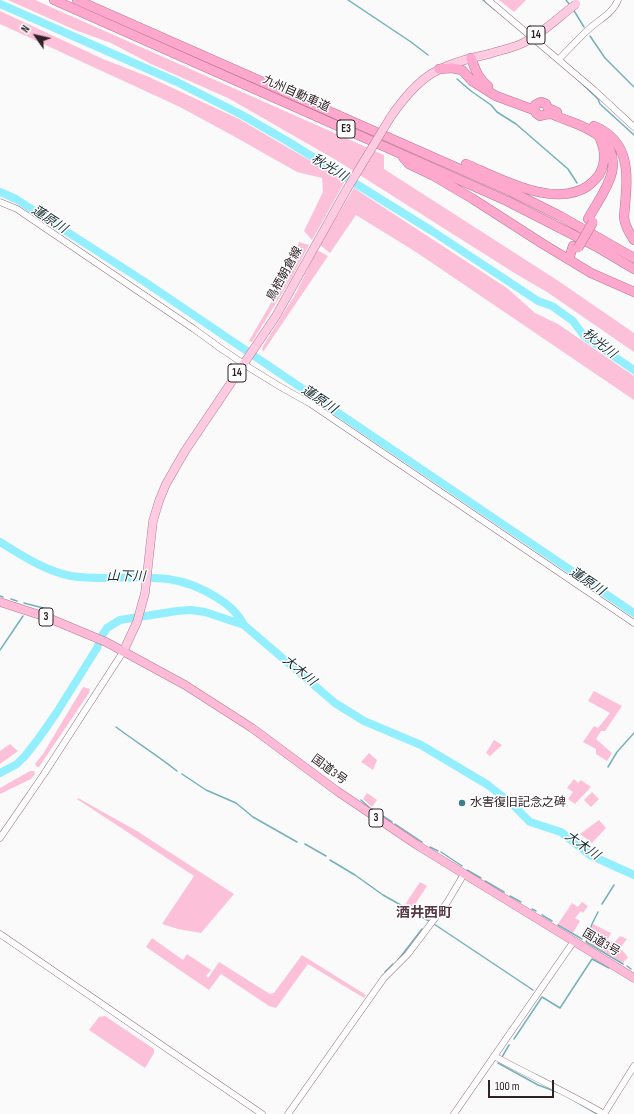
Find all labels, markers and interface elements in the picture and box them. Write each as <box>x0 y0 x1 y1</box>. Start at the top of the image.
north arrow <box>16 16 56 56</box>
text: N <box>19 23 33 35</box>
road number: 14 <box>527 26 545 44</box>
street label: 九州自動車道 <box>260 73 332 115</box>
road number: E3 <box>337 120 355 138</box>
water label: 秋光川 <box>308 151 350 185</box>
water label: 蓮原川 <box>28 203 70 237</box>
street label: 鳥栖朝倉線 <box>264 244 306 304</box>
water label: 秋光川 <box>579 326 619 362</box>
road number: 14 <box>228 364 246 382</box>
water label: 蓮原川 <box>298 383 340 417</box>
water label: 蓮原川 <box>566 565 608 599</box>
water label: 山下川 <box>106 569 146 585</box>
road number: 3 <box>39 608 53 626</box>
water label: 大木川 <box>279 652 319 690</box>
street label: 国道3号 <box>308 752 350 788</box>
place label: 水害復旧記念之碑 <box>470 796 566 810</box>
marker: 水害復旧記念之碑 <box>457 798 467 808</box>
road number: 3 <box>369 809 383 827</box>
water label: 大木川 <box>562 828 602 864</box>
district label: 酒井西町 <box>396 905 452 921</box>
street label: 国道3号 <box>580 926 622 960</box>
scale bar <box>490 1072 556 1098</box>
text: 100 m <box>495 1079 520 1094</box>

